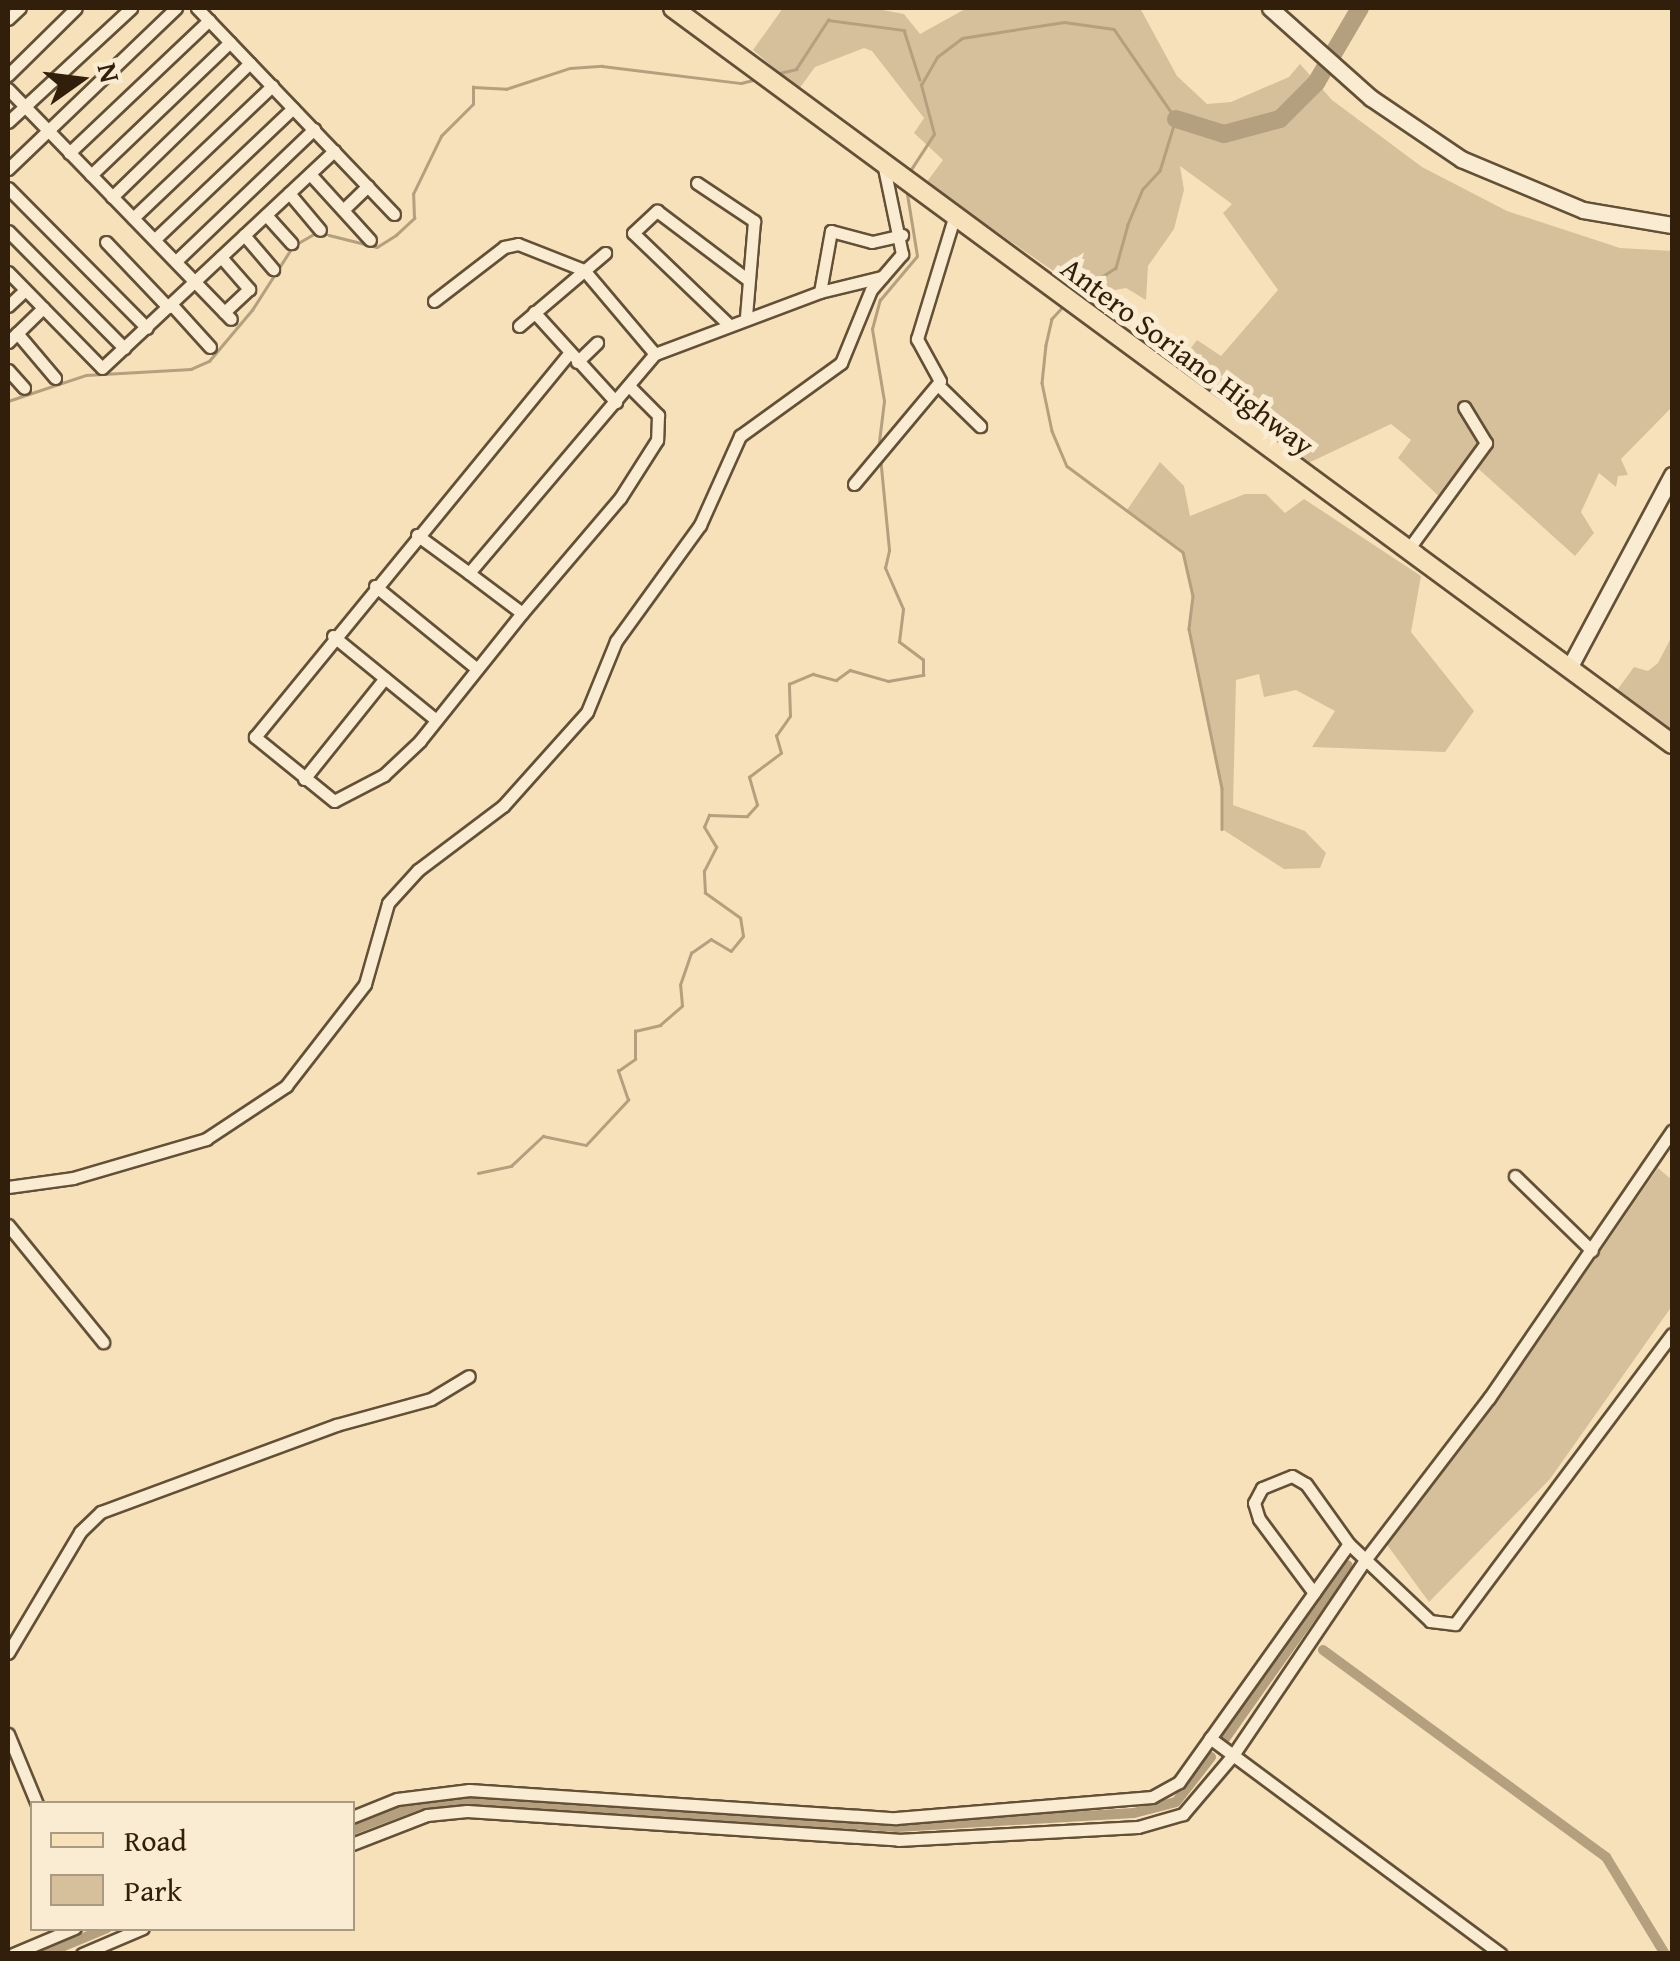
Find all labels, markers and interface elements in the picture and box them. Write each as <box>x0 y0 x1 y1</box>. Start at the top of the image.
north arrow <box>30 30 130 130</box>
text: N <box>87 59 132 87</box>
street label: Antero Soriano Highway <box>1054 249 1322 463</box>
legend <box>30 1801 355 1931</box>
text: Road <box>124 1818 187 1862</box>
text: Park <box>124 1868 182 1912</box>

